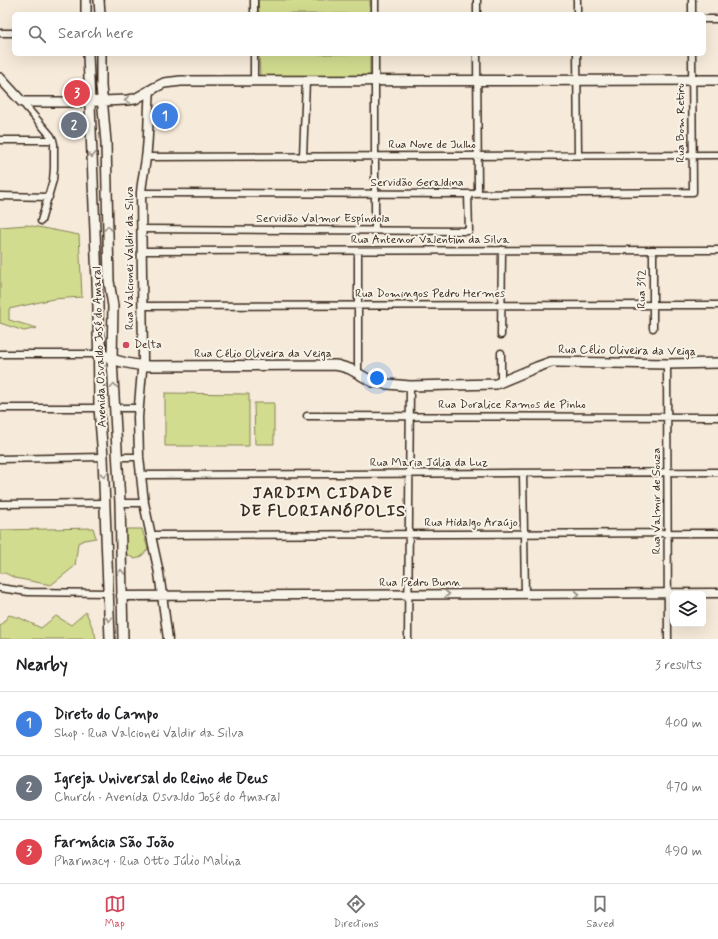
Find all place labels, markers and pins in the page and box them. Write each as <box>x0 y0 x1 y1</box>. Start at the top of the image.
pin: 3 <box>64 78 90 108</box>
pin: 1 <box>152 101 178 131</box>
pin: 2 <box>61 110 87 140</box>
place label: Delta <box>134 337 162 353</box>
marker: Delta <box>121 340 131 350</box>

